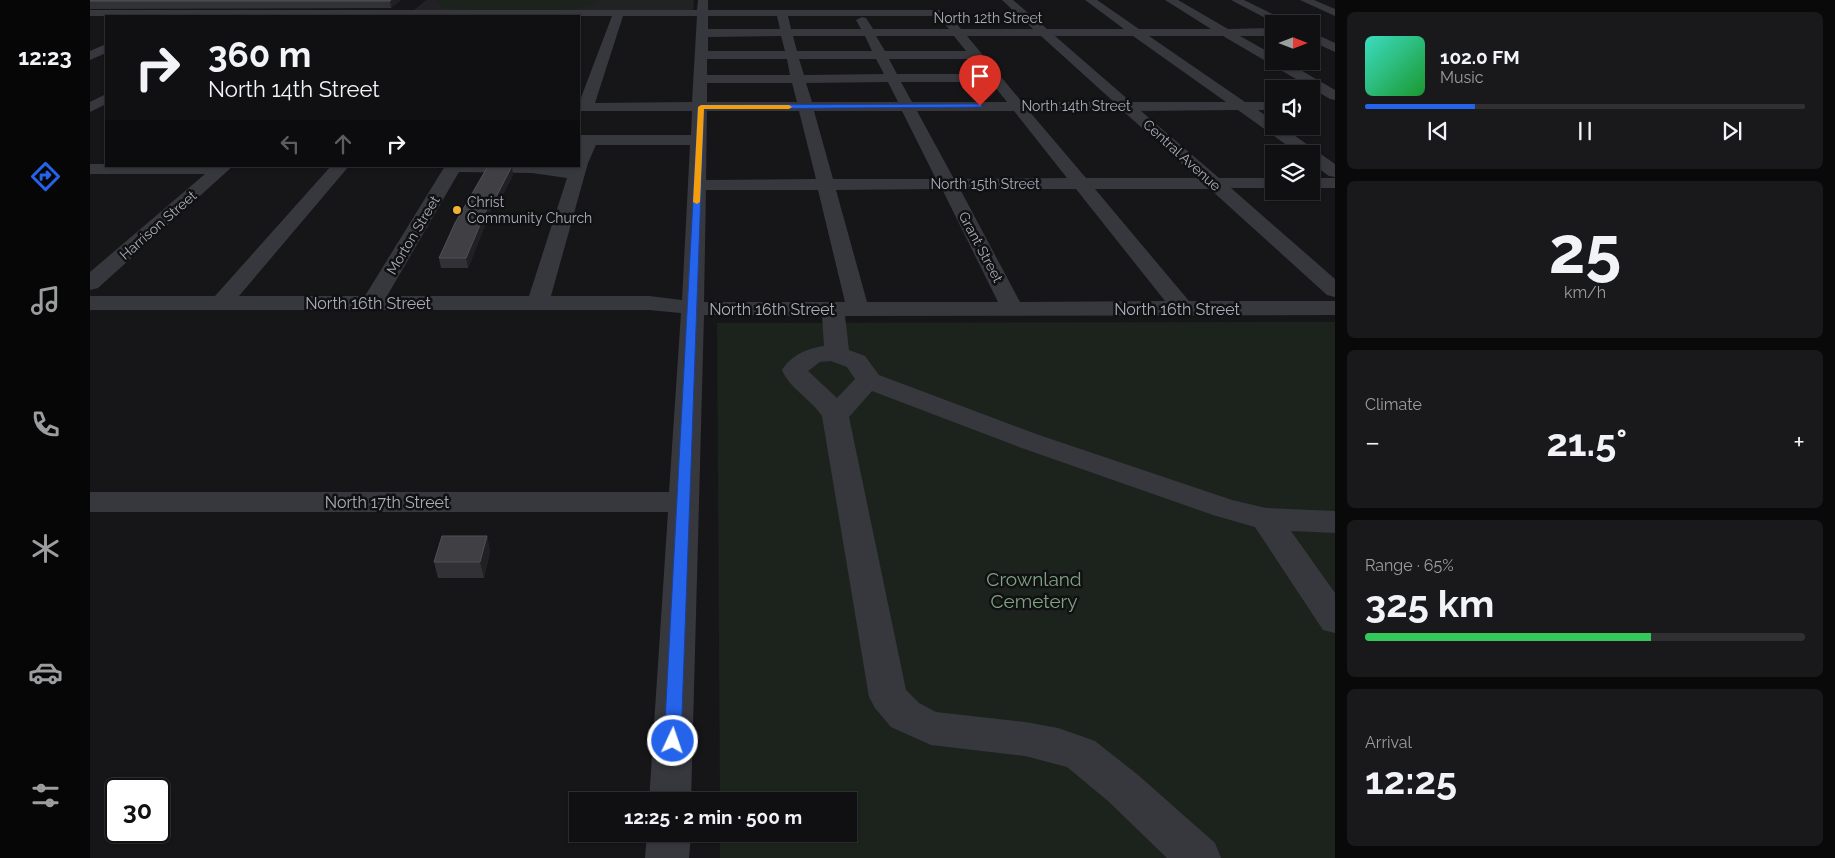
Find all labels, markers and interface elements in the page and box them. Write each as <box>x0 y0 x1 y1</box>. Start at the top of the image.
street label: North 12th Street <box>934 10 1043 26</box>
north arrow <box>1265 15 1320 70</box>
map controls <box>1265 15 1320 200</box>
text: 360 m <box>208 34 311 75</box>
icon: right <box>125 35 190 100</box>
text: 12:23 <box>18 44 72 70</box>
text: 102.0 FM <box>1440 46 1520 68</box>
pin <box>959 55 1001 106</box>
icon: arrive <box>966 62 994 90</box>
text: Music <box>1440 68 1484 87</box>
text: North 14th Street <box>208 76 380 102</box>
button: sound <box>1265 80 1320 135</box>
street label: North 14th Street <box>1021 98 1131 114</box>
street label: Central Avenue <box>1140 116 1224 194</box>
icon: previous <box>1424 117 1452 145</box>
icon: pause <box>1571 117 1599 145</box>
icon: next <box>1718 117 1746 145</box>
icon: left <box>276 130 304 158</box>
icon: ahead <box>329 130 357 158</box>
icon: right <box>382 130 410 158</box>
button: layers <box>1265 145 1320 200</box>
icon: directions <box>28 159 63 194</box>
street label: North 15th Street <box>930 176 1040 192</box>
street label: Harrison Street <box>116 187 200 263</box>
street label: Morton Street <box>383 193 443 277</box>
place label: Christ Community Church <box>467 194 592 226</box>
marker: Christ Community Church <box>451 204 463 216</box>
street label: Grant Street <box>956 209 1006 285</box>
text: 25 <box>1549 212 1621 288</box>
icon: music <box>28 283 63 318</box>
text: km/h <box>1564 283 1606 302</box>
street label: North 16th Street <box>305 294 432 313</box>
street label: North 16th Street <box>709 300 836 319</box>
street label: North 16th Street <box>1114 300 1241 319</box>
text: Climate <box>1365 395 1422 414</box>
icon: phone <box>28 407 63 442</box>
text: 21.5° <box>1546 420 1627 465</box>
text: − <box>1365 426 1380 459</box>
text: + <box>1793 426 1805 459</box>
street label: North 17th Street <box>325 493 450 512</box>
icon: climate <box>28 531 63 566</box>
text: Range · 65% <box>1365 556 1454 575</box>
park label: Crownland Cemetery <box>986 568 1082 612</box>
text: 325 km <box>1365 581 1494 626</box>
icon: car <box>28 655 63 690</box>
position arrow <box>646 714 698 766</box>
text: Arrival <box>1365 733 1412 752</box>
text: 12:25 <box>1365 758 1457 803</box>
icon: filters <box>28 778 63 813</box>
speed limit sign: 30 <box>105 778 170 843</box>
text: 12:25 · 2 min · 500 m <box>624 806 802 828</box>

